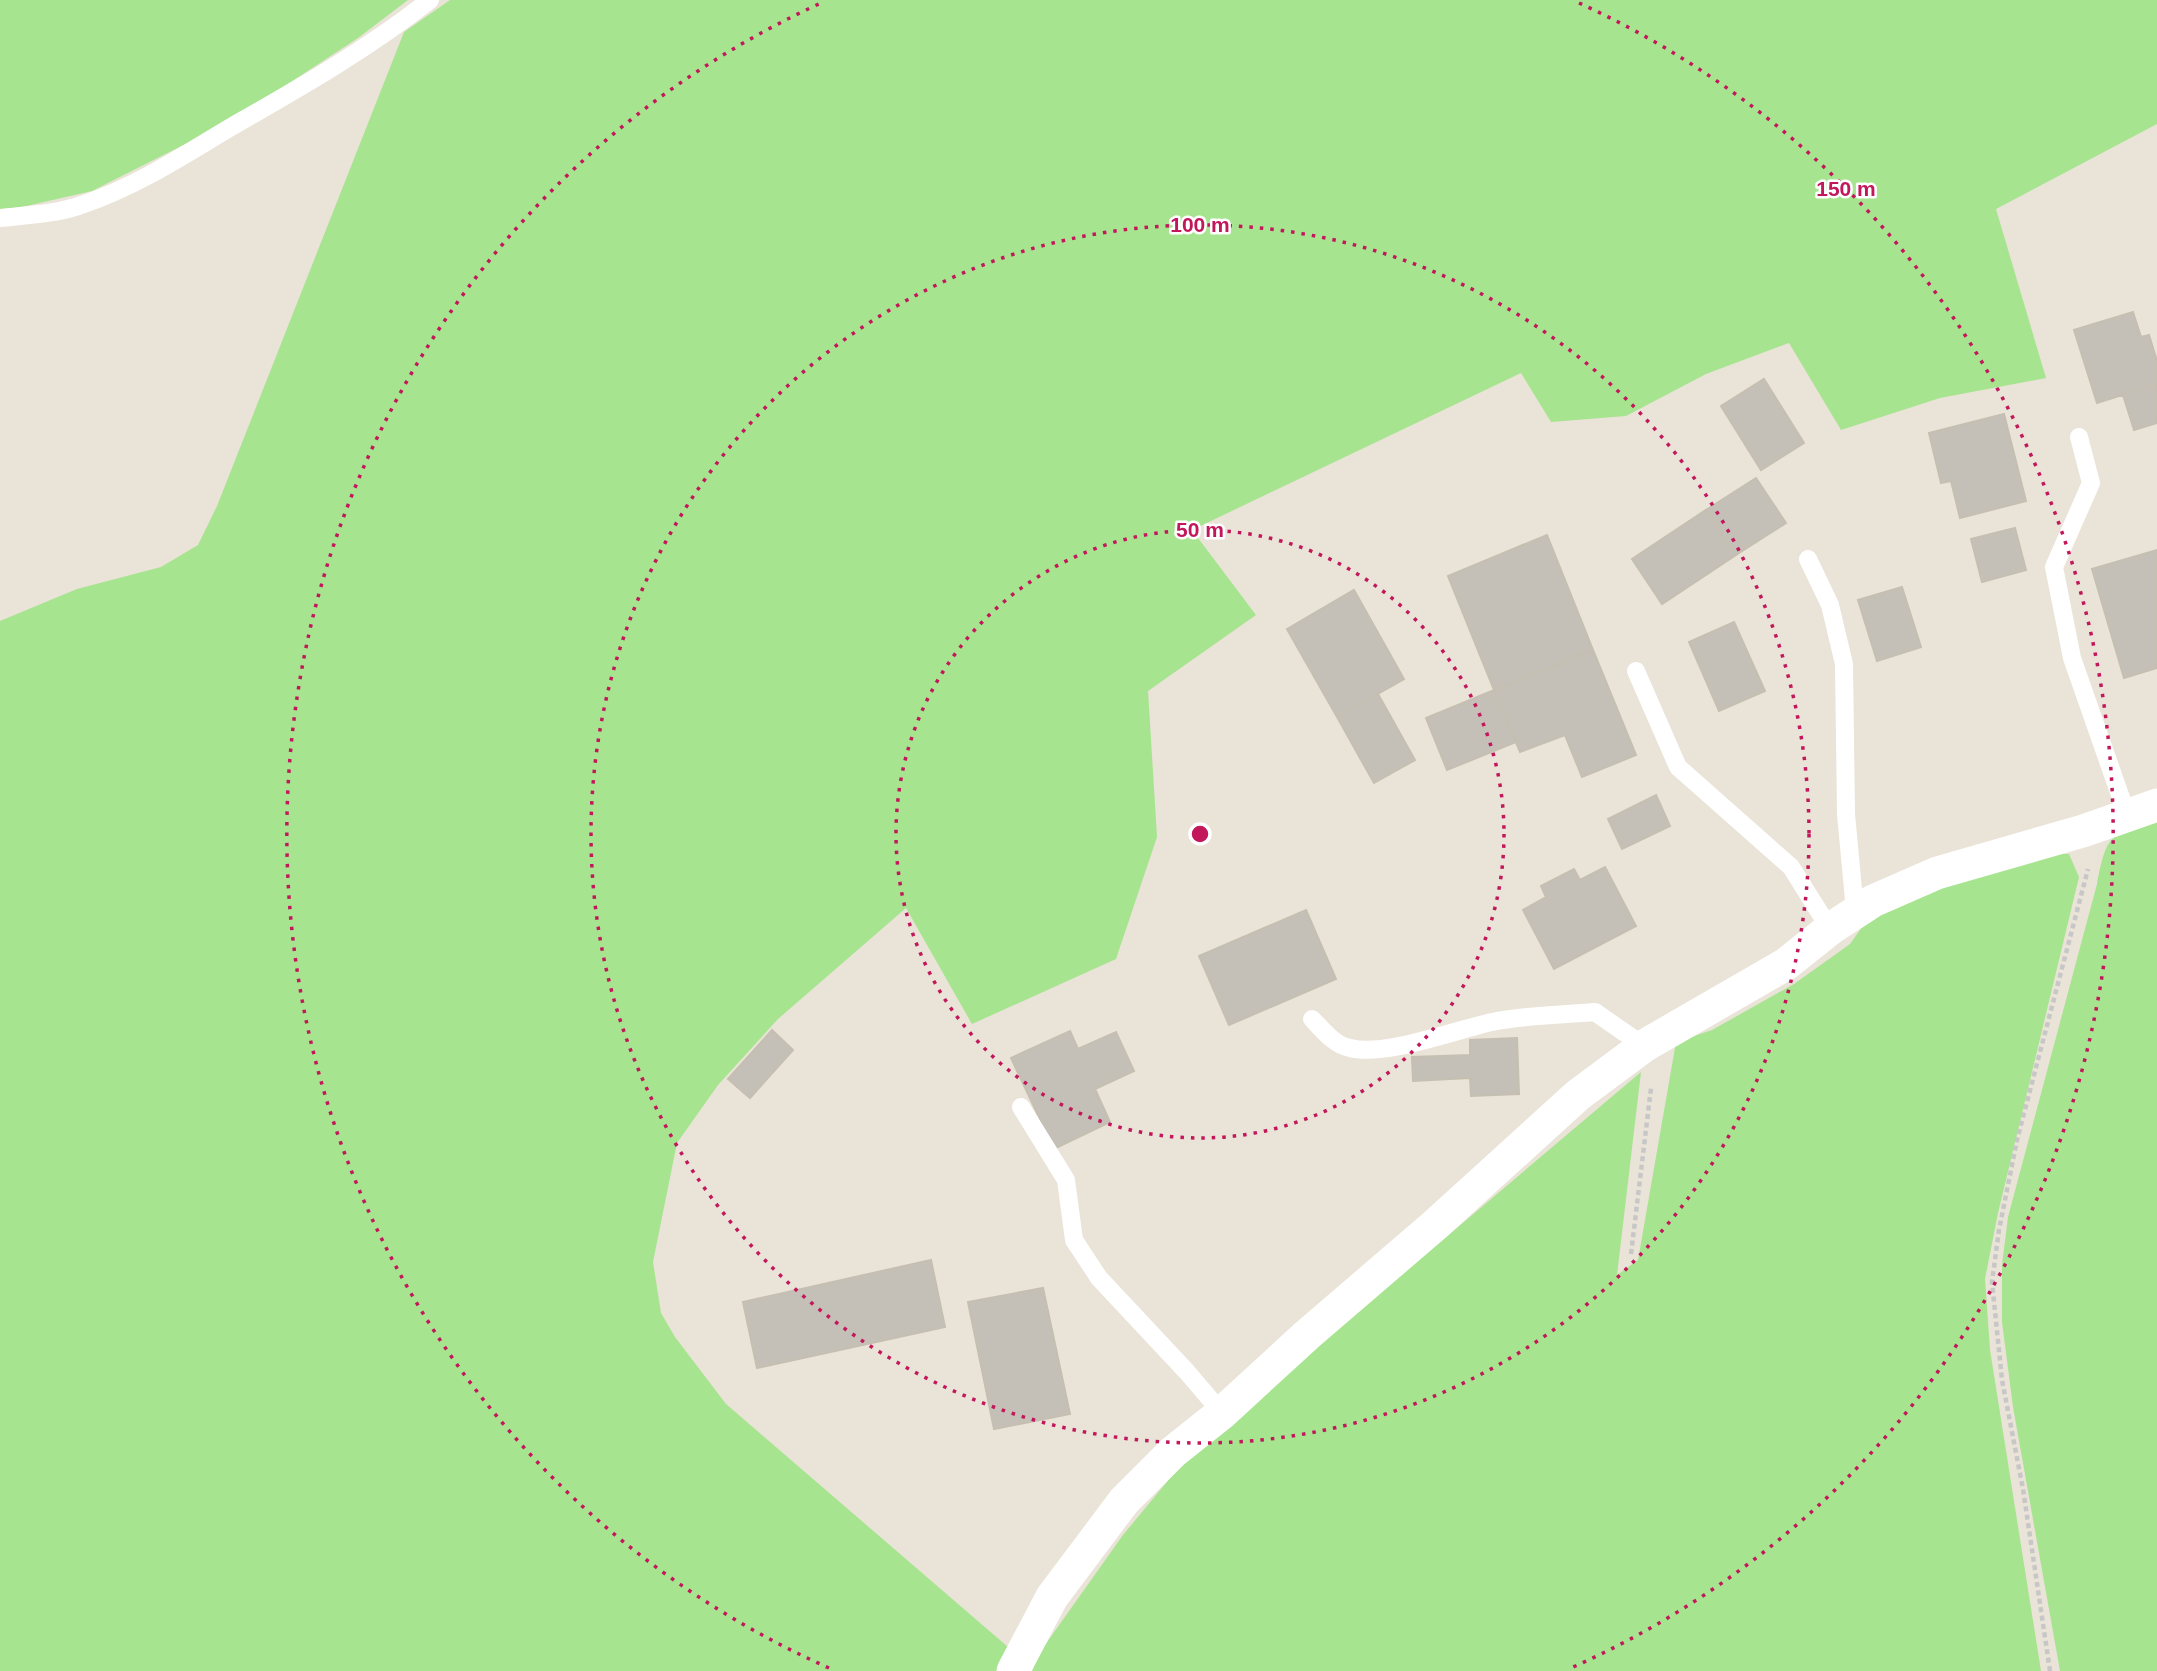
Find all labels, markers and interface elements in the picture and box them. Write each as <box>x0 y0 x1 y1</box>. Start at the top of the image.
text: 150 m <box>1816 177 1876 200</box>
text: 100 m <box>1170 213 1230 236</box>
text: 50 m <box>1176 518 1224 541</box>
centre of rings <box>1188 822 1212 846</box>

